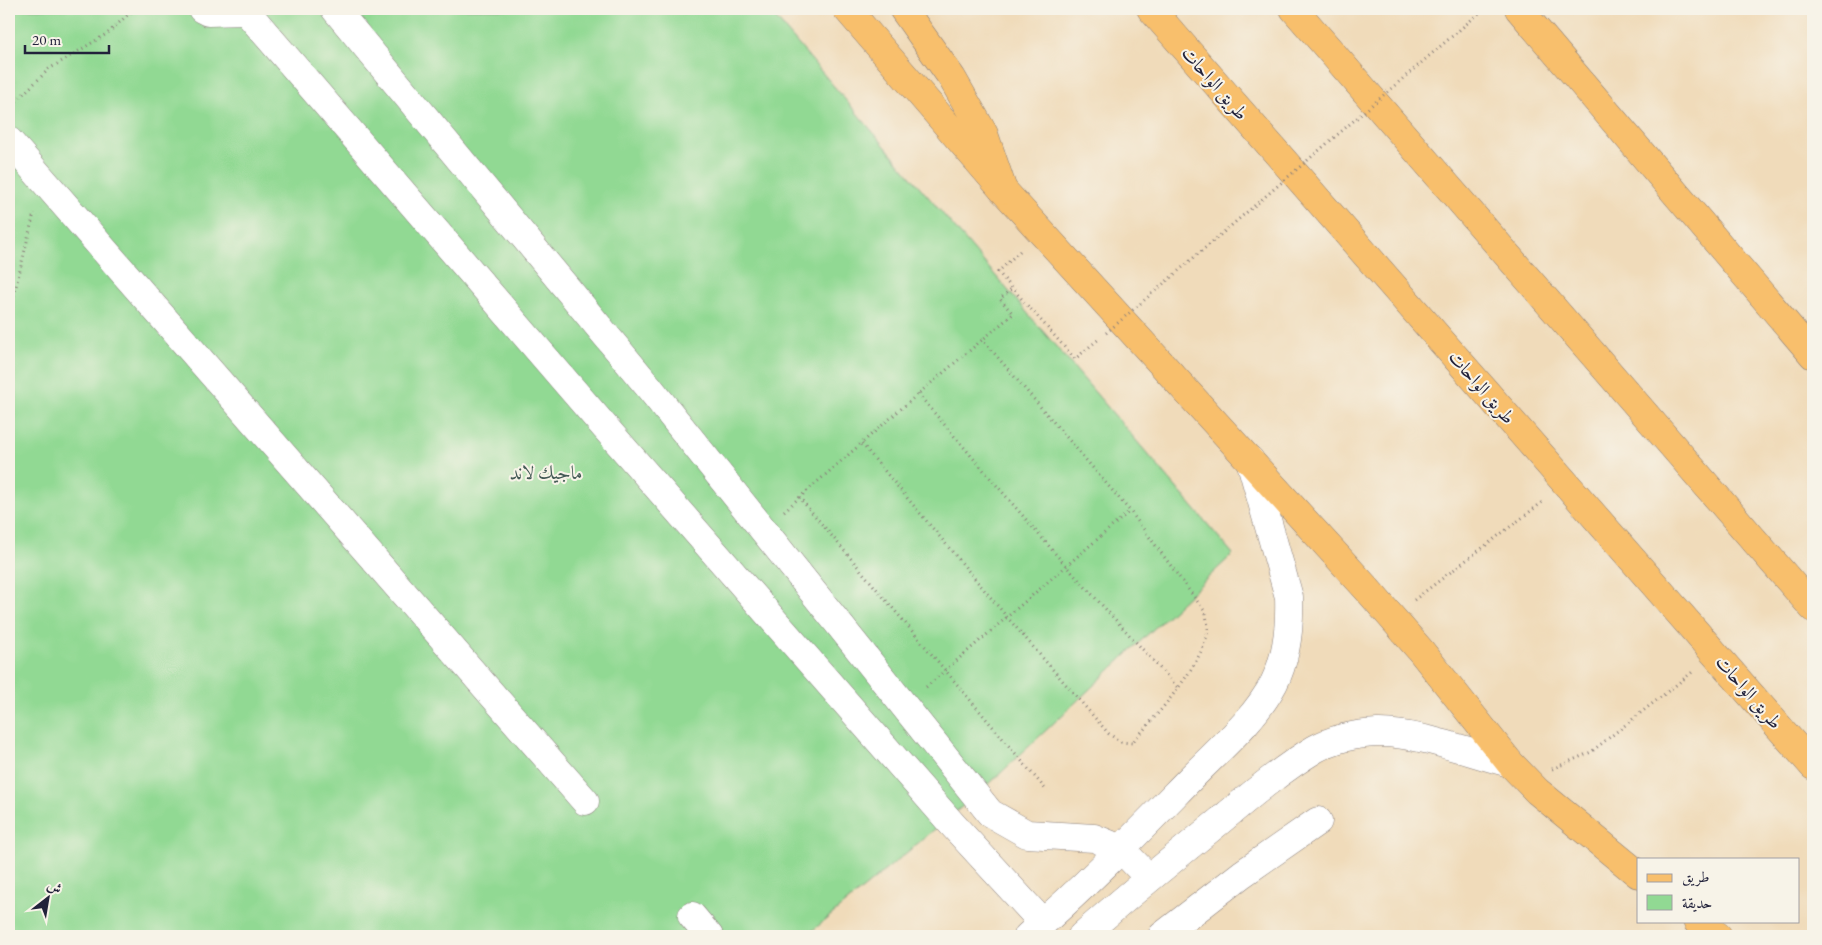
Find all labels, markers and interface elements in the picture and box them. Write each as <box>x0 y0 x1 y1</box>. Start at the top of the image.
scale bar <box>25 22 109 54</box>
text: 20 m <box>32 30 61 49</box>
street label: طريق الواحات <box>1176 41 1254 125</box>
street label: طريق الواحات <box>1443 345 1521 429</box>
park label: ماجيك لاند <box>510 460 582 485</box>
street label: طريق الواحات <box>1710 650 1788 734</box>
legend <box>1637 858 1800 922</box>
text: طريق <box>1682 867 1709 887</box>
north arrow <box>22 872 72 922</box>
text: ش <box>44 876 65 898</box>
text: حديقة <box>1682 893 1712 912</box>

